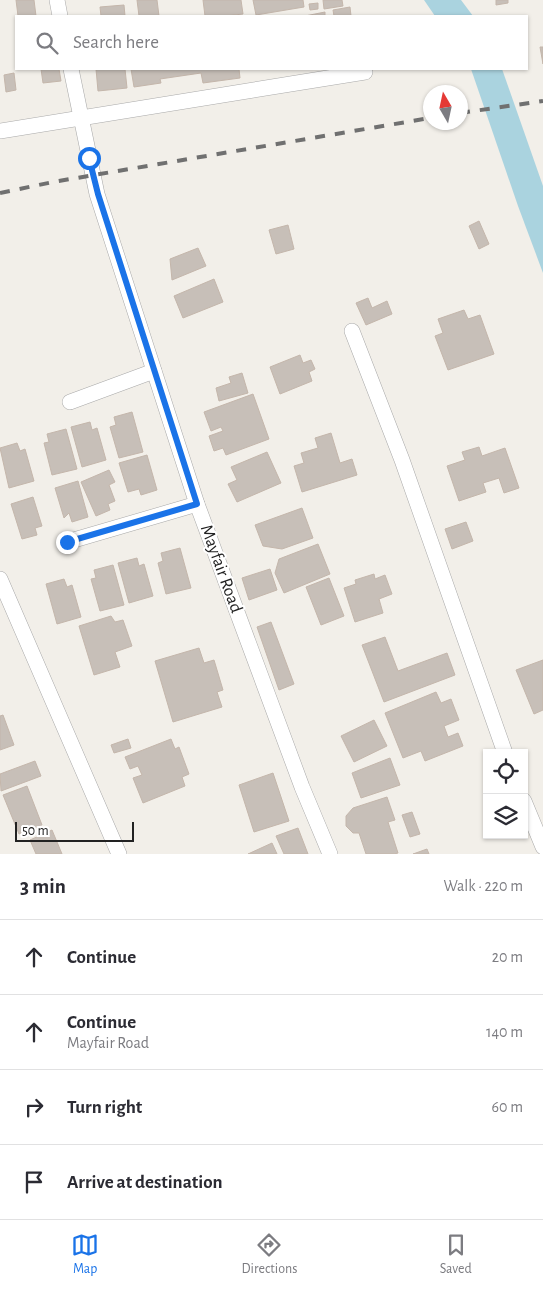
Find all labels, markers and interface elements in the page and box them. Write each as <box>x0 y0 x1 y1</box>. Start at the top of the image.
search box <box>15 15 528 70</box>
icon: search <box>33 29 61 57</box>
text: Search here <box>73 33 159 52</box>
north arrow <box>423 85 468 130</box>
route start <box>78 147 101 170</box>
street label: Mayfair Road <box>197 523 245 615</box>
route end <box>56 531 79 554</box>
map controls <box>483 749 528 839</box>
button: locate <box>483 749 528 794</box>
button: layers <box>483 794 528 839</box>
scale bar <box>15 819 134 842</box>
text: 50 m <box>22 824 49 838</box>
text: 3 min <box>20 876 66 897</box>
text: Walk · 220 m <box>444 878 523 894</box>
icon: ahead <box>20 943 48 971</box>
text: Continue <box>67 948 136 967</box>
text: 20 m <box>492 949 523 965</box>
text: Continue <box>67 1013 136 1032</box>
icon: ahead <box>20 1018 48 1046</box>
text: 140 m <box>486 1024 523 1040</box>
text: Mayfair Road <box>67 1035 149 1051</box>
icon: right <box>20 1093 48 1121</box>
text: Turn right <box>67 1098 142 1117</box>
text: 60 m <box>492 1099 523 1115</box>
icon: arrive <box>20 1168 48 1196</box>
text: Arrive at destination <box>67 1173 223 1192</box>
tab: Map <box>71 1231 99 1278</box>
tab: Directions <box>242 1231 297 1278</box>
tab: Saved <box>440 1231 472 1278</box>

